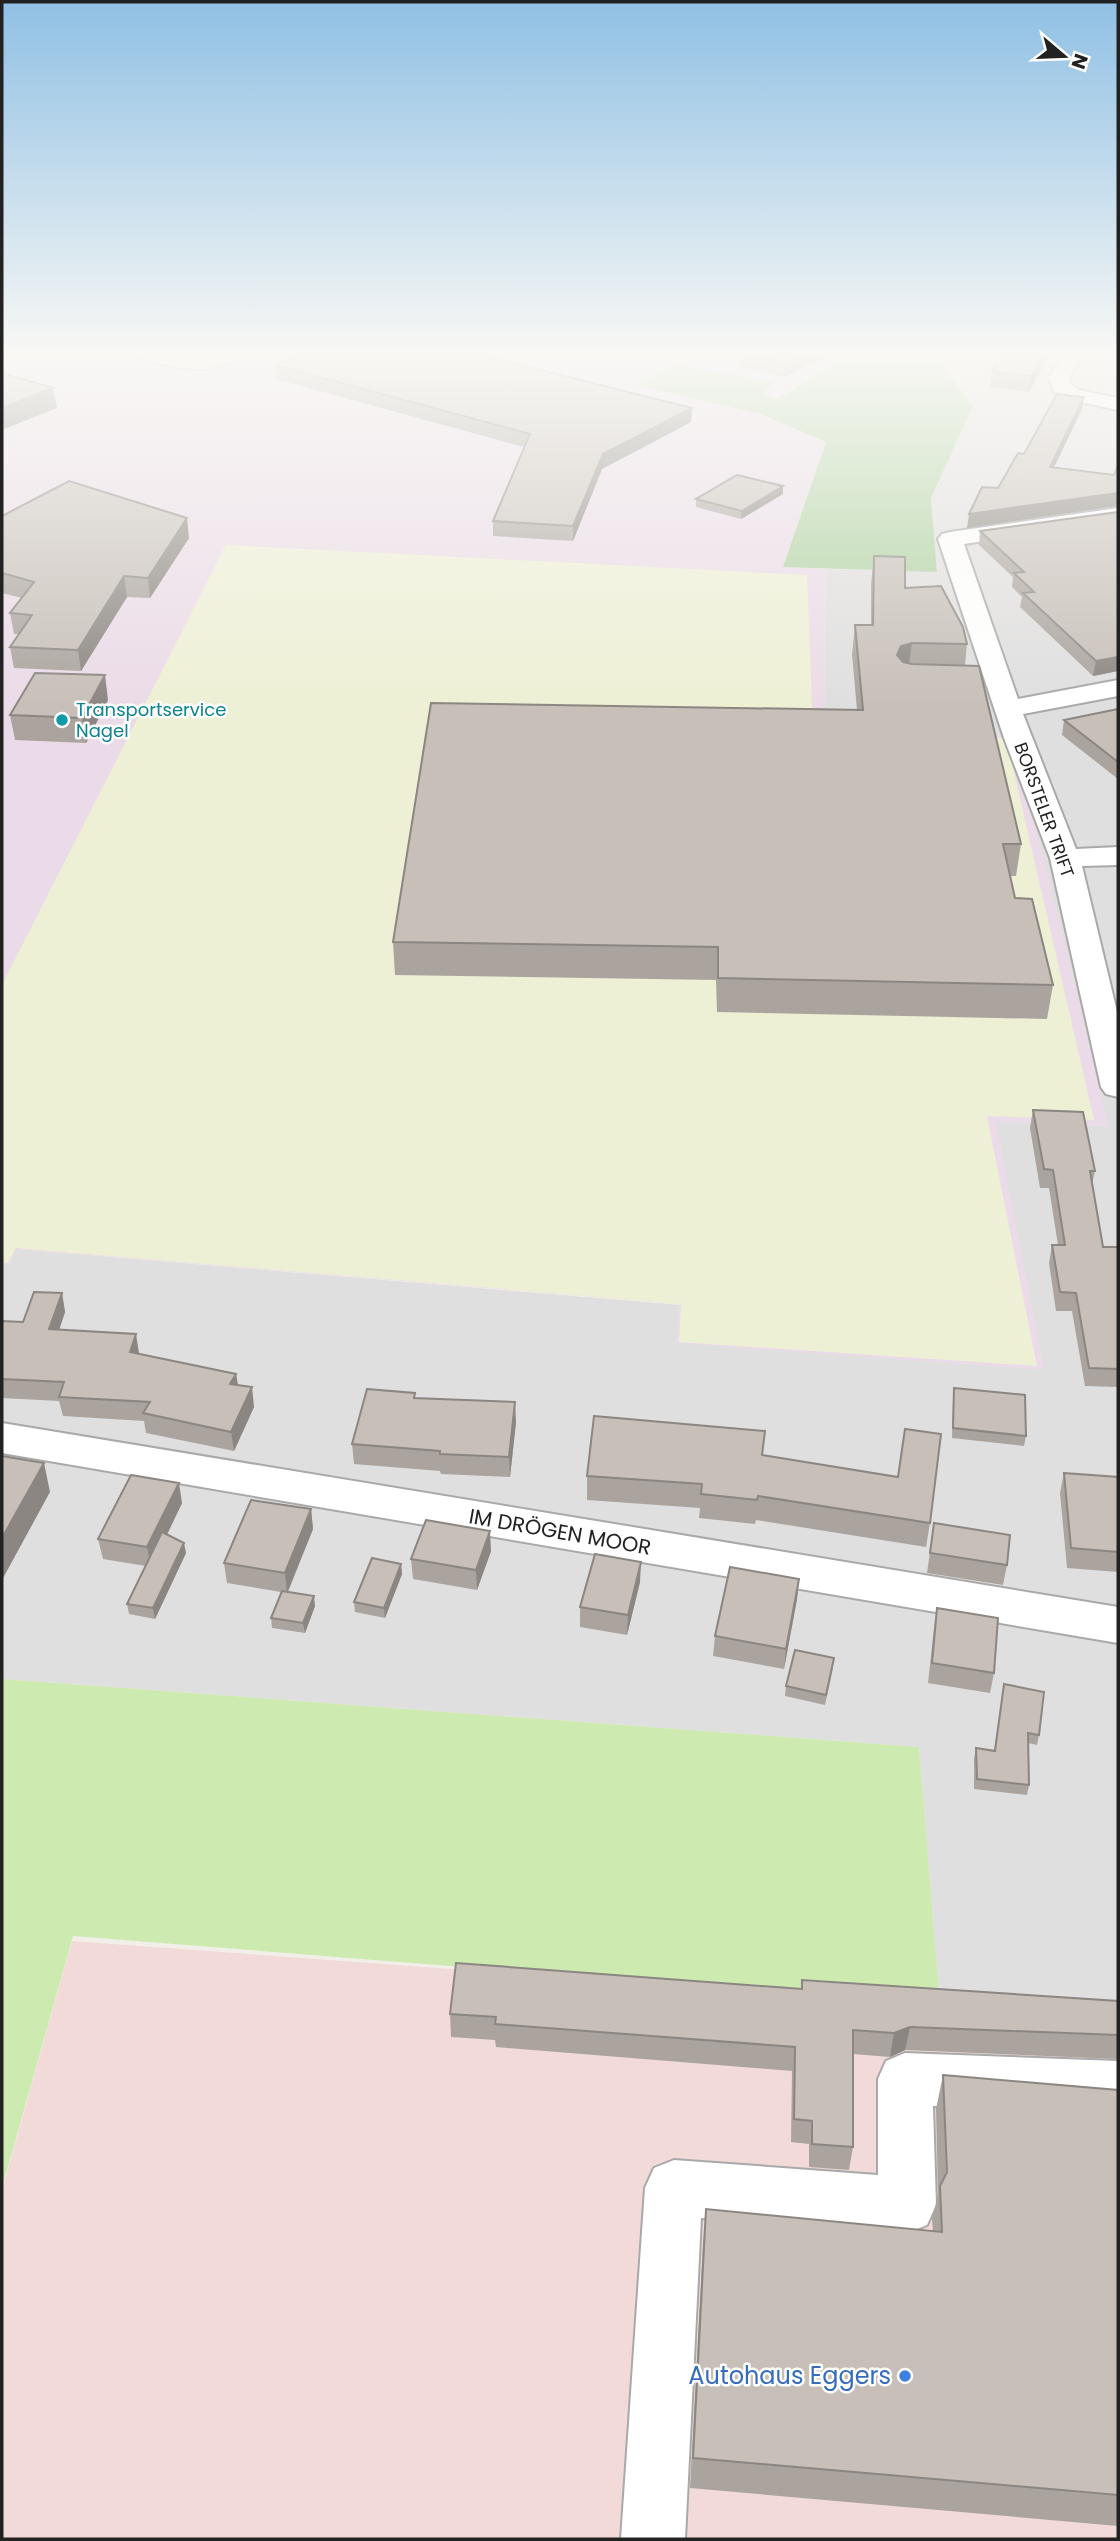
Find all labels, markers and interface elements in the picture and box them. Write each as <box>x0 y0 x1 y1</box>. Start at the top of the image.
north arrow <box>1029 21 1099 91</box>
text: N <box>1065 50 1095 73</box>
place label: Transportservice Nagel <box>76 697 226 743</box>
marker: Transportservice Nagel <box>54 712 70 728</box>
street label: BORSTELER TRIFT <box>1008 739 1081 881</box>
street label: IM DRÖGEN MOOR <box>467 1501 653 1562</box>
place label: Autohaus Eggers <box>688 2359 891 2392</box>
marker: Autohaus Eggers <box>897 2368 913 2384</box>

